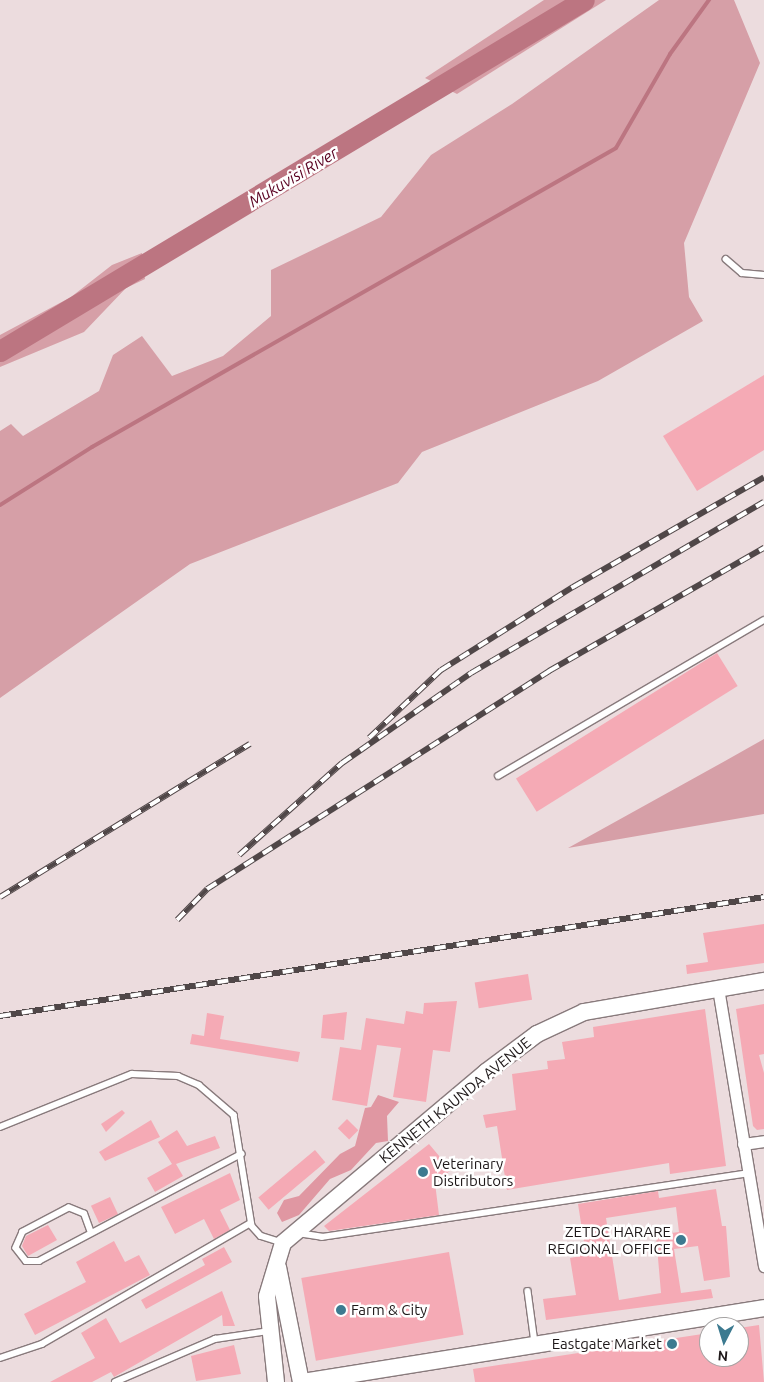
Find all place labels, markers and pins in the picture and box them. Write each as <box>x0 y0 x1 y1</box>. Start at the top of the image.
place label: Veterinary Distributors <box>433 1154 513 1189</box>
marker: Veterinary Distributors <box>417 1166 429 1178</box>
place label: ZETDC HARARE REGIONAL OFFICE <box>548 1222 671 1257</box>
marker: ZETDC HARARE REGIONAL OFFICE <box>675 1234 687 1246</box>
place label: Farm & City <box>351 1301 427 1319</box>
marker: Farm & City <box>335 1304 347 1316</box>
place label: Eastgate Market <box>552 1335 662 1353</box>
marker: Eastgate Market <box>666 1338 678 1350</box>

